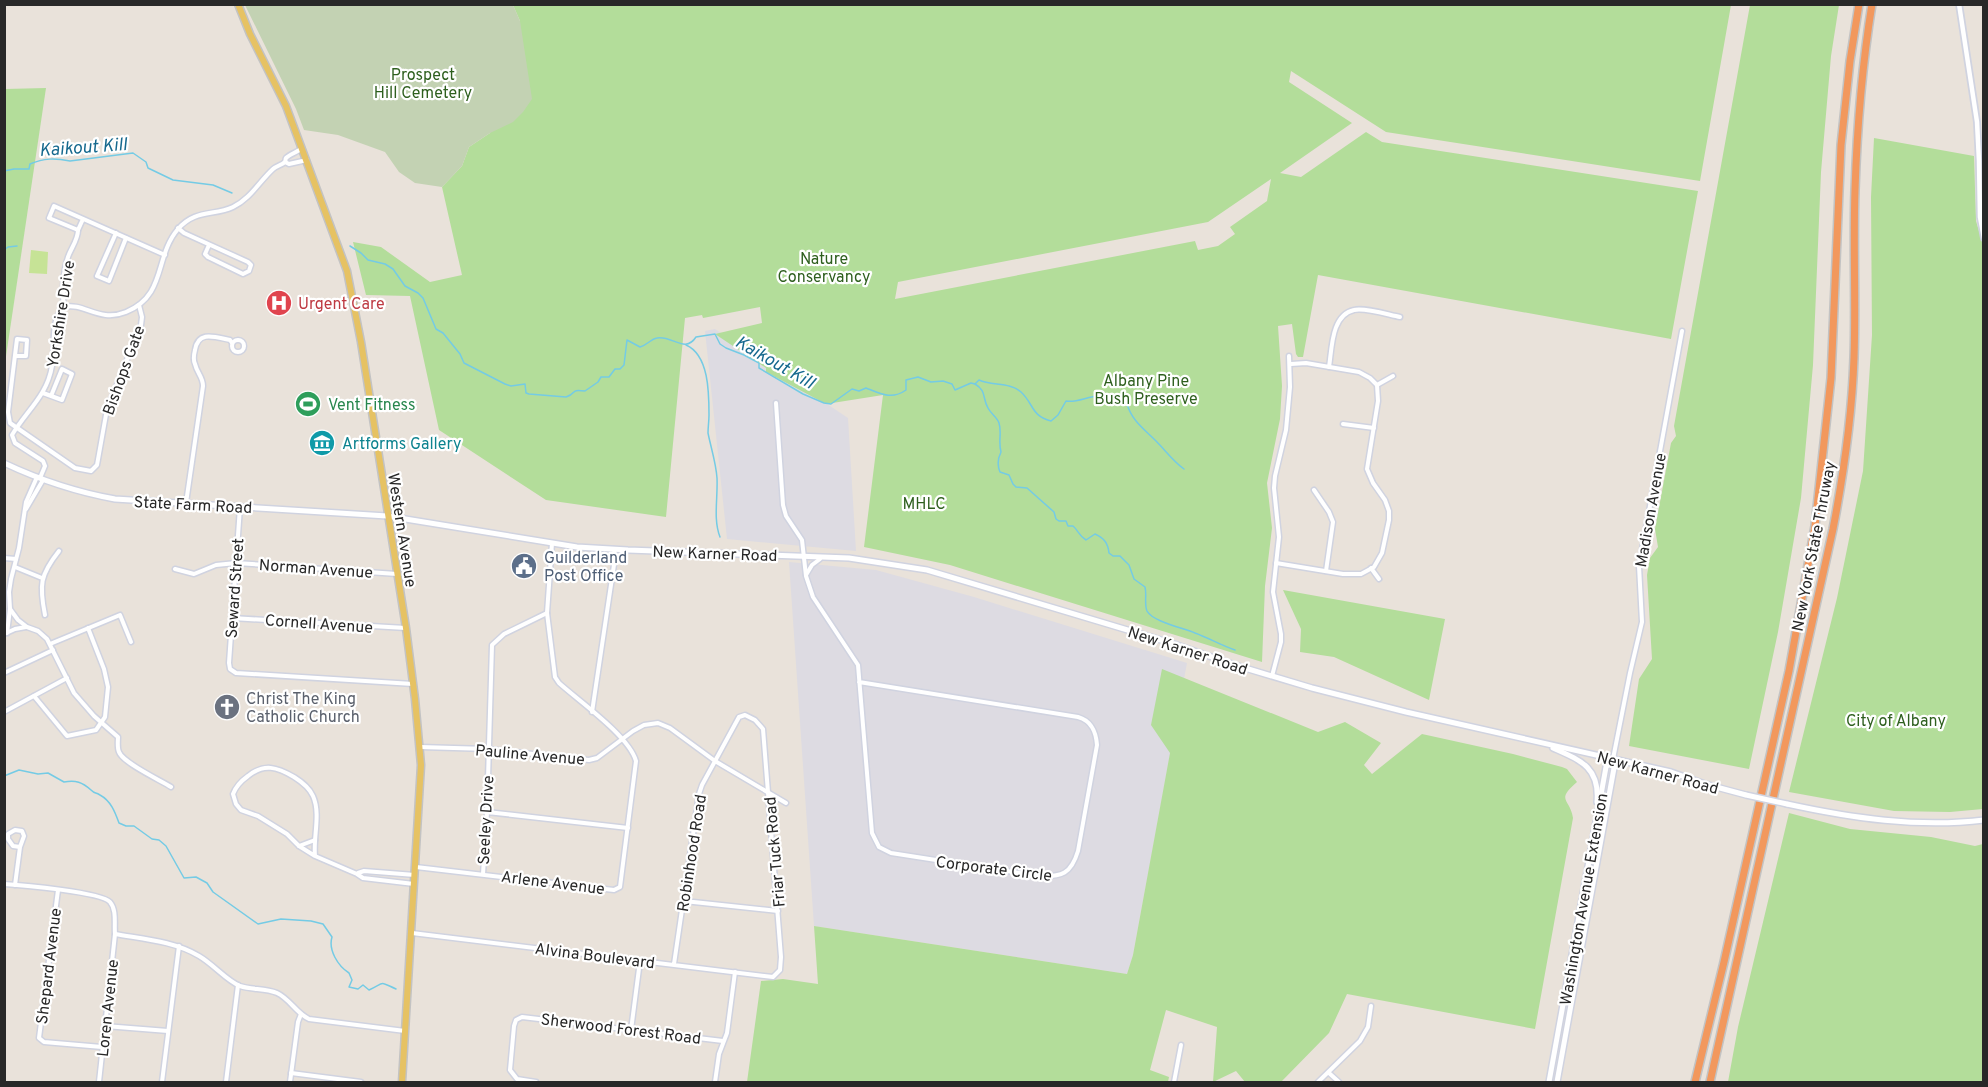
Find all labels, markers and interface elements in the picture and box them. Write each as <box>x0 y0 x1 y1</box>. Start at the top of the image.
park label: Prospect Hill Cemetery <box>374 66 472 104</box>
water label: Kaikout Kill <box>38 134 129 163</box>
park label: Nature Conservancy <box>777 250 871 288</box>
street label: Yorkshire Drive <box>44 259 80 369</box>
hospital icon: Urgent Care <box>264 288 294 318</box>
place label: Urgent Care <box>298 295 385 315</box>
street label: Bishops Gate <box>99 323 150 418</box>
water label: Kaikout Kill <box>730 331 819 396</box>
park label: Albany Pine Bush Preserve <box>1094 372 1198 410</box>
sports icon: Vent Fitness <box>293 389 323 419</box>
place label: Vent Fitness <box>328 396 415 416</box>
museum icon: Artforms Gallery <box>307 428 337 458</box>
place label: Artforms Gallery <box>342 435 461 455</box>
street label: Madison Avenue <box>1632 452 1672 569</box>
street label: New York State Thruway <box>1789 459 1841 633</box>
street label: Western Avenue <box>382 472 420 589</box>
street label: State Farm Road <box>133 493 253 519</box>
park label: MHLC <box>903 495 946 515</box>
street label: Seward Street <box>223 537 249 639</box>
street label: New Karner Road <box>652 543 778 567</box>
place label: Guilderland Post Office <box>544 549 627 587</box>
public building icon: Guilderland Post Office <box>509 551 539 581</box>
street label: Norman Avenue <box>258 556 374 584</box>
street label: Cornell Avenue <box>264 611 374 639</box>
street label: New Karner Road <box>1125 623 1250 681</box>
place label: Christ The King Catholic Church <box>246 690 360 728</box>
church icon: Christ The King Catholic Church <box>212 692 242 722</box>
park label: City of Albany <box>1846 712 1946 732</box>
street label: Pauline Avenue <box>474 741 585 771</box>
street label: New Karner Road <box>1594 748 1721 800</box>
street label: Seeley Drive <box>475 775 499 865</box>
street label: Washington Avenue Extension <box>1556 792 1614 1007</box>
street label: Robinhood Road <box>674 793 712 913</box>
street label: Friar Tuck Road <box>761 796 791 908</box>
street label: Corporate Circle <box>934 853 1053 887</box>
street label: Arlene Avenue <box>500 868 606 900</box>
street label: Shepard Avenue <box>33 907 67 1025</box>
street label: Alvina Boulevard <box>534 940 656 974</box>
street label: Loren Avenue <box>94 958 124 1058</box>
street label: Sherwood Forest Road <box>539 1010 702 1050</box>

